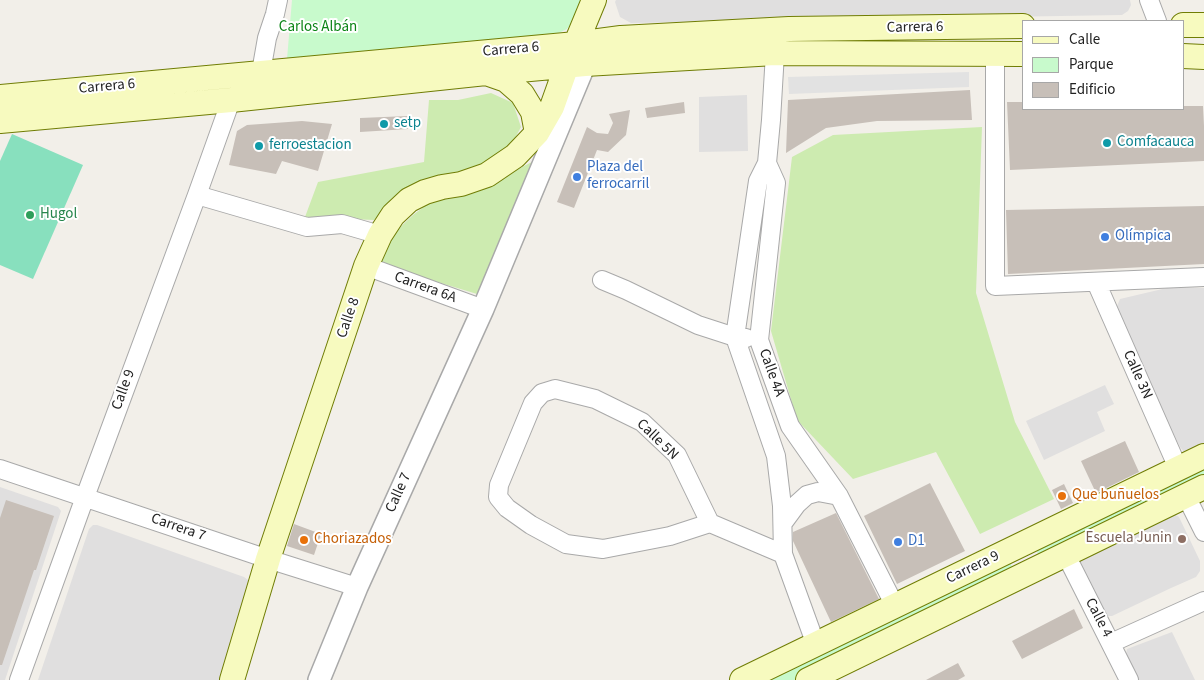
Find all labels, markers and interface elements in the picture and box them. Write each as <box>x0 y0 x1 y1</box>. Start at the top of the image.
park label: Carlos Albán <box>279 19 357 37</box>
street label: Carrera 6 <box>887 19 943 37</box>
legend <box>1022 20 1184 110</box>
text: Calle <box>1069 29 1100 50</box>
street label: Carrera 6 <box>482 39 540 61</box>
text: Parque <box>1069 54 1113 75</box>
street label: Carrera 6 <box>78 76 136 98</box>
text: Edificio <box>1069 79 1116 100</box>
place label: setp <box>394 115 421 133</box>
marker: setp <box>378 118 390 130</box>
place label: Comfacauca <box>1117 134 1194 152</box>
place label: ferroestacion <box>269 137 352 155</box>
marker: Comfacauca <box>1101 137 1113 149</box>
marker: ferroestacion <box>253 140 265 152</box>
place label: Plaza del ferrocarril <box>587 159 649 194</box>
marker: Plaza del ferrocarril <box>571 171 583 183</box>
place label: Hugol <box>40 206 77 224</box>
marker: Hugol <box>24 209 36 221</box>
place label: Olímpica <box>1115 228 1171 246</box>
marker: Olímpica <box>1099 231 1111 243</box>
street label: Carrera 6A <box>391 268 459 308</box>
street label: Calle 8 <box>334 295 364 341</box>
street label: Calle 4A <box>754 347 788 399</box>
street label: Calle 3N <box>1118 348 1156 402</box>
street label: Calle 9 <box>108 367 140 413</box>
street label: Calle 5N <box>632 416 682 464</box>
street label: Calle 7 <box>382 470 416 516</box>
place label: Que buñuelos <box>1072 487 1159 505</box>
marker: Que buñuelos <box>1056 490 1068 502</box>
street label: Carrera 7 <box>148 510 208 546</box>
place label: Escuela Junin <box>1086 530 1172 548</box>
place label: Choriazados <box>314 531 392 549</box>
place label: D1 <box>908 533 925 551</box>
marker: Escuela Junin <box>1176 533 1188 545</box>
marker: Choriazados <box>298 534 310 546</box>
marker: D1 <box>892 536 904 548</box>
street label: Carrera 9 <box>944 547 1002 589</box>
street label: Calle 4 <box>1081 595 1115 641</box>

